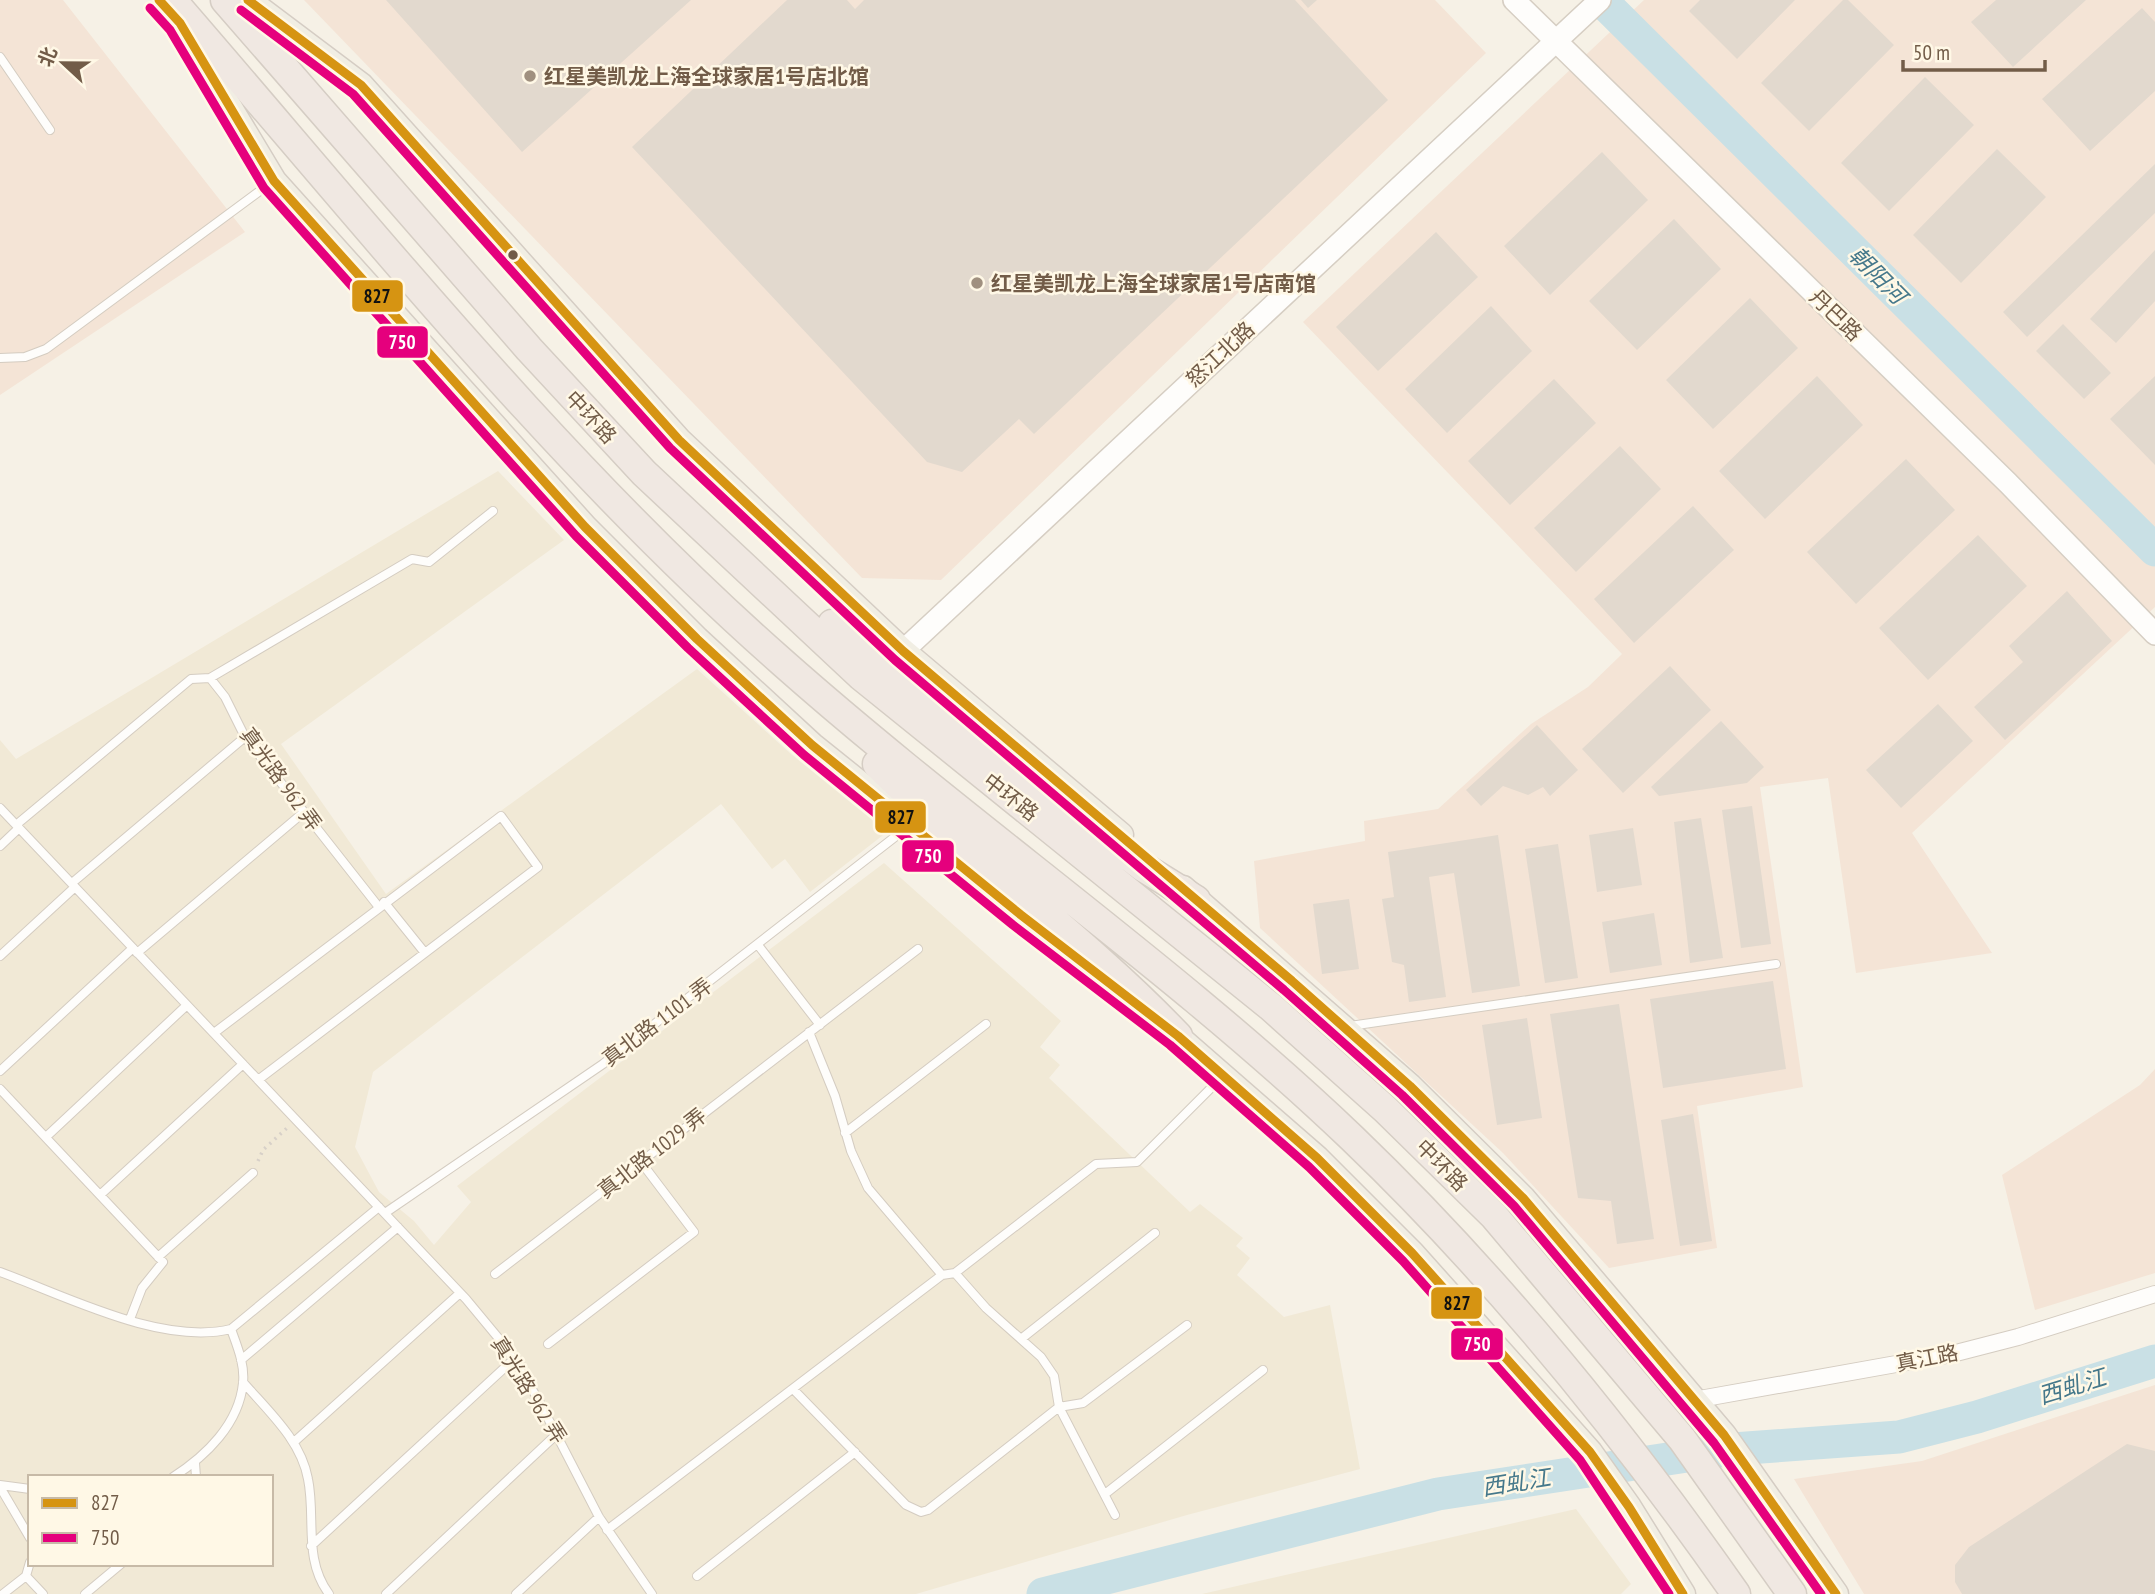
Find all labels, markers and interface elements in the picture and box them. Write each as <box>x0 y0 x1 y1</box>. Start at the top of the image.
north arrow <box>28 28 98 98</box>
scale bar <box>1903 28 2045 72</box>
text: 50 m <box>1913 39 1950 66</box>
text: 北 <box>33 43 62 70</box>
place label: 红星美凯龙上海全球家居1号店北馆 <box>544 63 869 90</box>
marker: 红星美凯龙上海全球家居1号店北馆 <box>522 68 538 84</box>
water label: 朝阳河 <box>1843 240 1915 312</box>
unlabelled marker <box>506 248 520 262</box>
place label: 红星美凯龙上海全球家居1号店南馆 <box>991 270 1316 297</box>
marker: 红星美凯龙上海全球家居1号店南馆 <box>969 275 985 291</box>
line badge: 827 <box>351 279 404 313</box>
street label: 丹巴路 <box>1804 283 1868 347</box>
text: 827 <box>363 284 391 308</box>
street label: 怒江北路 <box>1180 315 1260 393</box>
line badge: 750 <box>376 325 429 359</box>
text: 750 <box>388 330 416 354</box>
street label: 中环路 <box>560 385 622 449</box>
street label: 真光路 962 弄 <box>234 722 328 836</box>
street label: 中环路 <box>978 767 1044 827</box>
line badge: 827 <box>874 800 927 834</box>
text: 827 <box>887 805 915 829</box>
line badge: 750 <box>901 839 955 873</box>
text: 750 <box>914 844 942 868</box>
street label: 真北路 1101 弄 <box>597 972 717 1072</box>
street label: 真北路 1029 弄 <box>592 1102 712 1204</box>
street label: 中环路 <box>1410 1133 1474 1197</box>
line badge: 827 <box>1430 1286 1483 1320</box>
text: 827 <box>1443 1291 1471 1315</box>
line badge: 750 <box>1450 1327 1504 1361</box>
street label: 真光路 962 弄 <box>485 1331 573 1449</box>
text: 750 <box>1463 1332 1491 1356</box>
street label: 真江路 <box>1894 1339 1960 1377</box>
water label: 西虬江 <box>2035 1361 2112 1410</box>
water label: 西虬江 <box>1480 1462 1555 1502</box>
legend <box>28 1475 273 1566</box>
text: 827 <box>91 1489 119 1516</box>
text: 750 <box>91 1524 119 1551</box>

